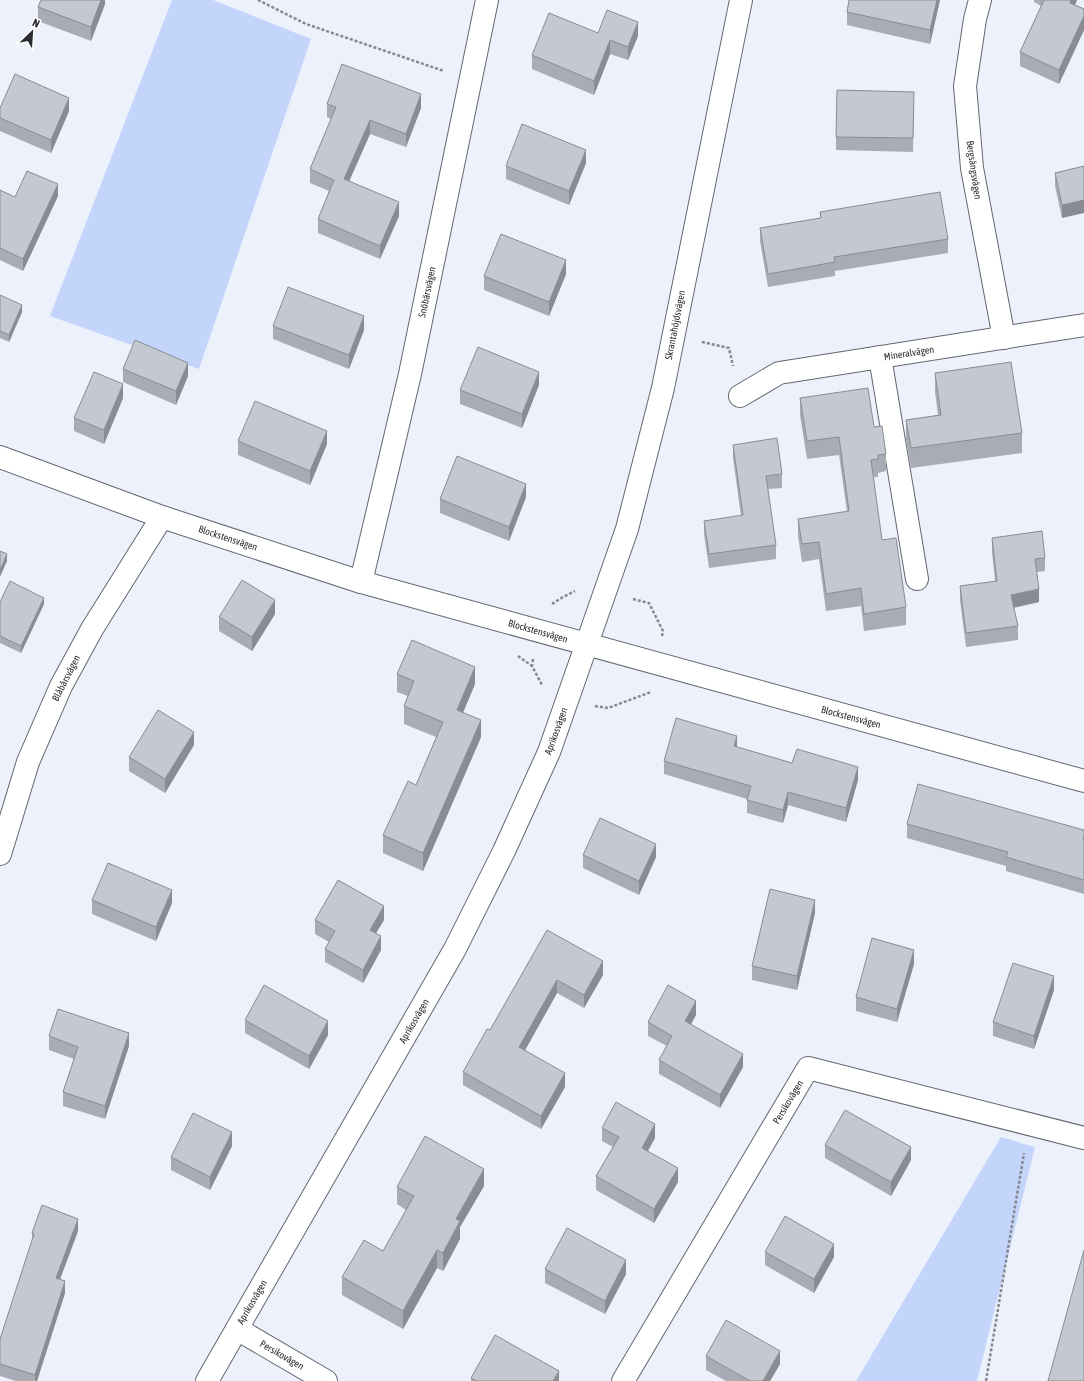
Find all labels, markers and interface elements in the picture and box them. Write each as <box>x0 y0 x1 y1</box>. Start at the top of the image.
north arrow <box>12 12 52 52</box>
text: N <box>31 16 42 30</box>
street label: Bergsängsvägen <box>964 140 984 200</box>
street label: Snöbärsvägen <box>416 265 438 318</box>
street label: Skrantahöjdsvägen <box>663 289 687 361</box>
street label: Mineralvägen <box>883 344 935 362</box>
street label: Blockstensvägen <box>197 523 259 553</box>
street label: Blockstensvägen <box>507 617 569 645</box>
street label: Blåbärsvägen <box>50 653 82 703</box>
street label: Blockstensvägen <box>820 704 882 730</box>
street label: Aprikosvägen <box>542 706 570 756</box>
street label: Aprikosvägen <box>397 997 431 1045</box>
street label: Persikovägen <box>771 1078 805 1126</box>
street label: Aprikosvägen <box>235 1278 269 1326</box>
street label: Persikovägen <box>258 1338 306 1372</box>

